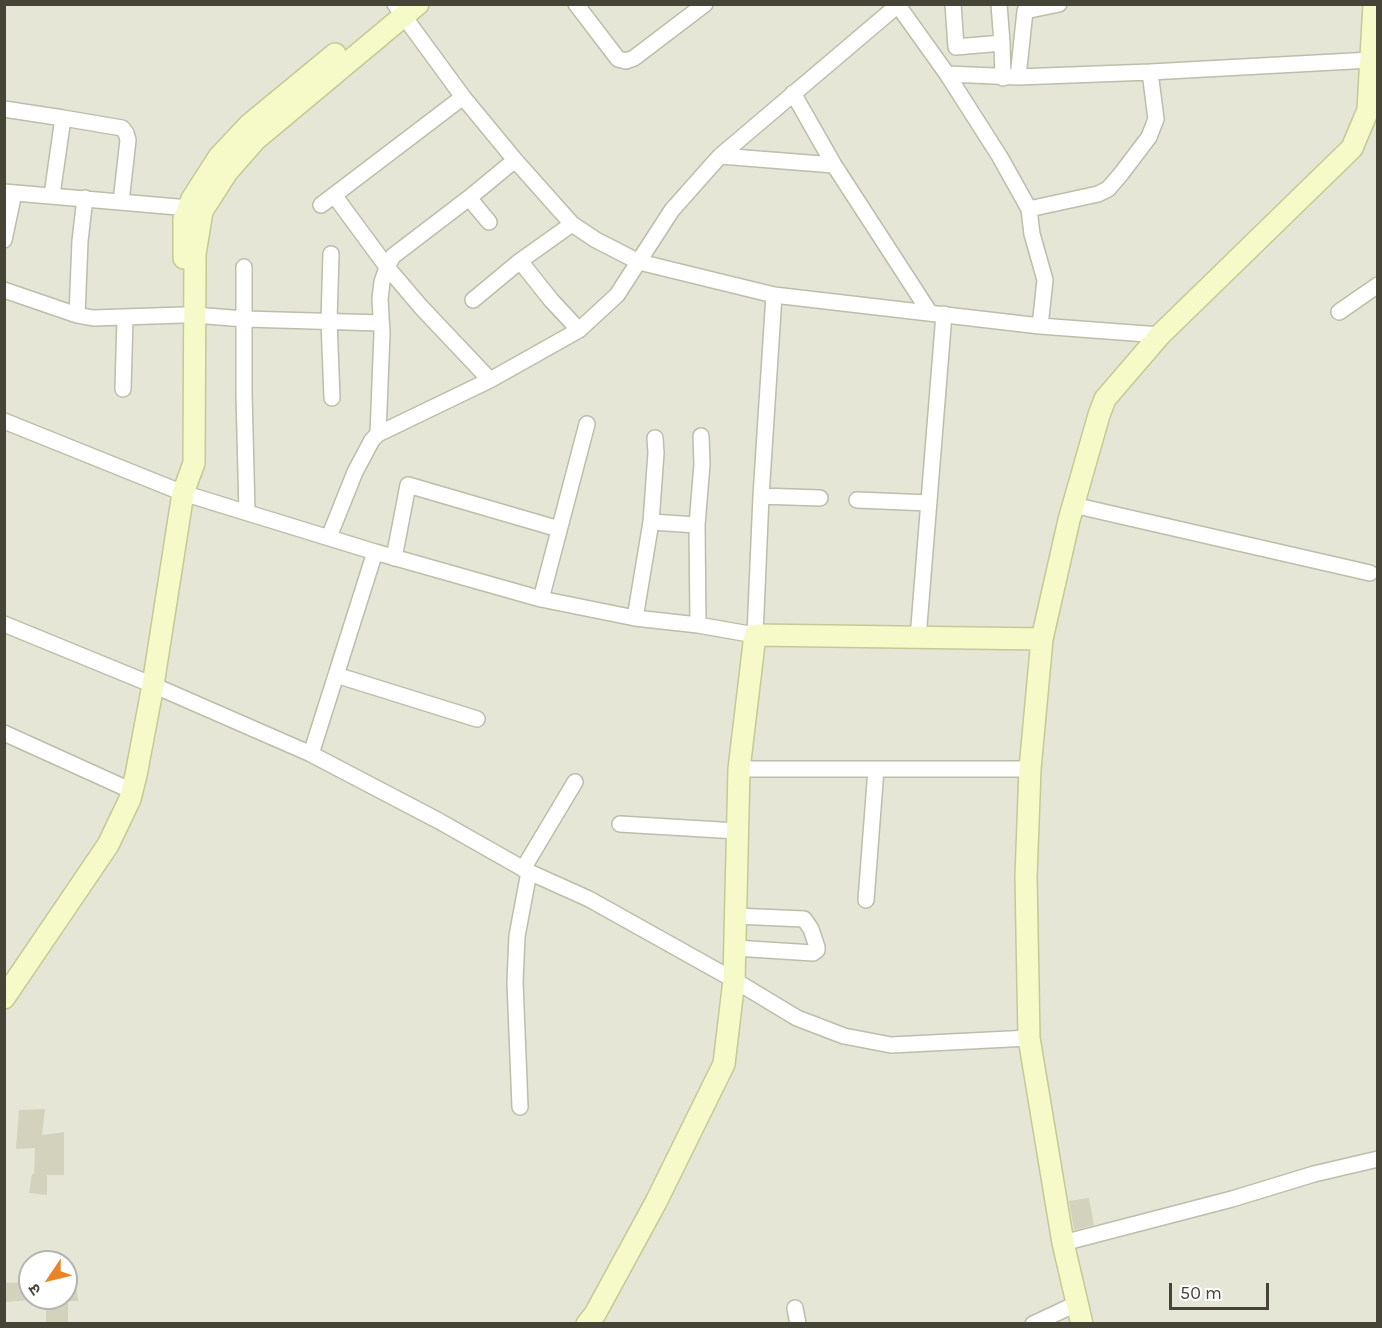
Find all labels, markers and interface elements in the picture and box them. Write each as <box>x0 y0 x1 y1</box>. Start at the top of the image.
north arrow <box>18 1250 78 1310</box>
scale bar <box>1172 1271 1272 1309</box>
text: उ <box>24 1280 45 1299</box>
text: 50 m <box>1180 1282 1222 1304</box>

